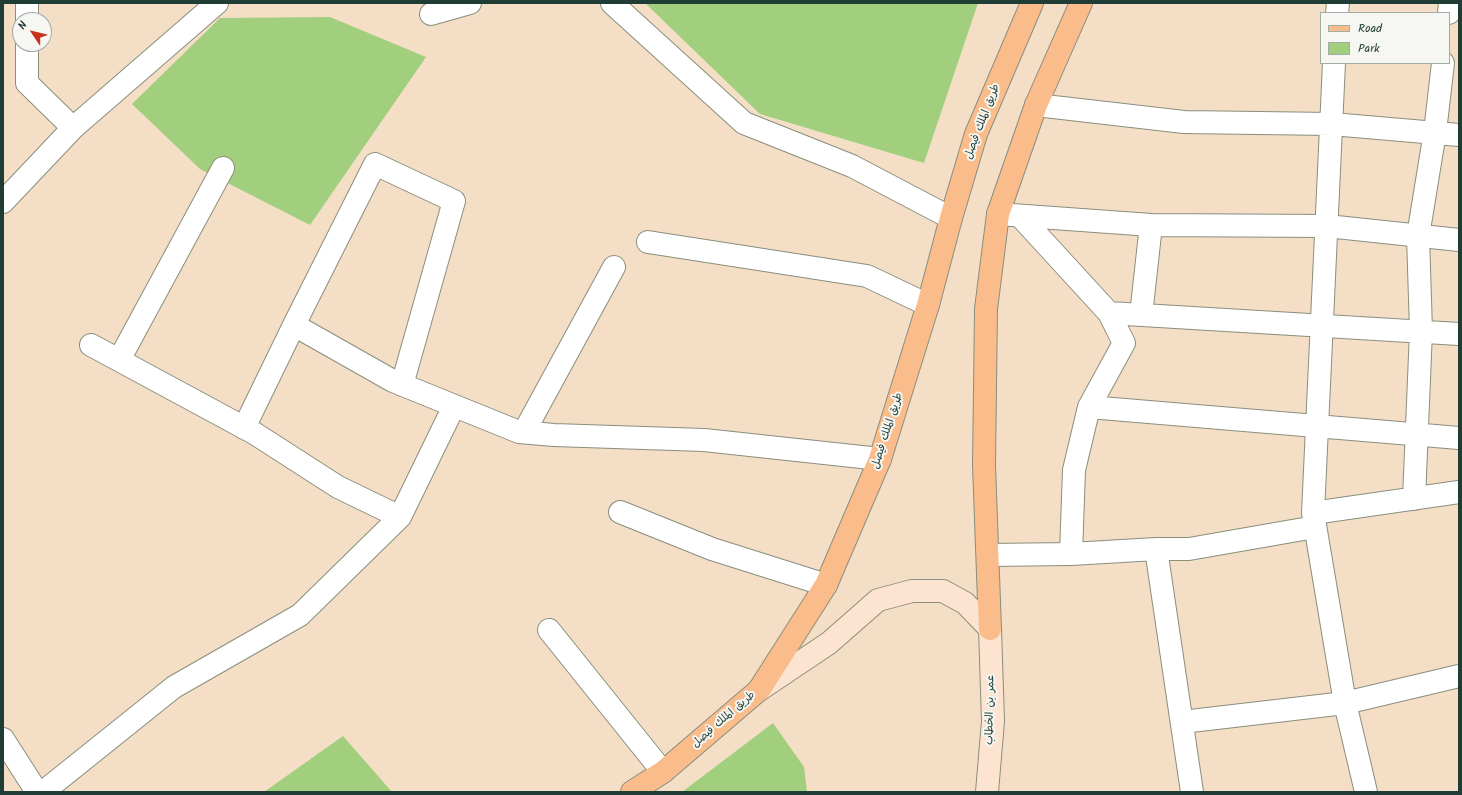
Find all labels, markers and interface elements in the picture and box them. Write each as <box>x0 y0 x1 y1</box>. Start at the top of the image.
north arrow <box>12 12 52 52</box>
legend <box>1320 12 1450 64</box>
text: N <box>14 18 32 34</box>
text: Road <box>1358 19 1382 38</box>
text: Park <box>1358 39 1380 58</box>
street label: طريق الملك فيصل <box>963 83 1003 161</box>
street label: طريق الملك فيصل <box>869 391 907 471</box>
street label: عمر بن الخطاب <box>984 675 998 745</box>
street label: طريق الملك فيصل <box>690 689 758 751</box>

